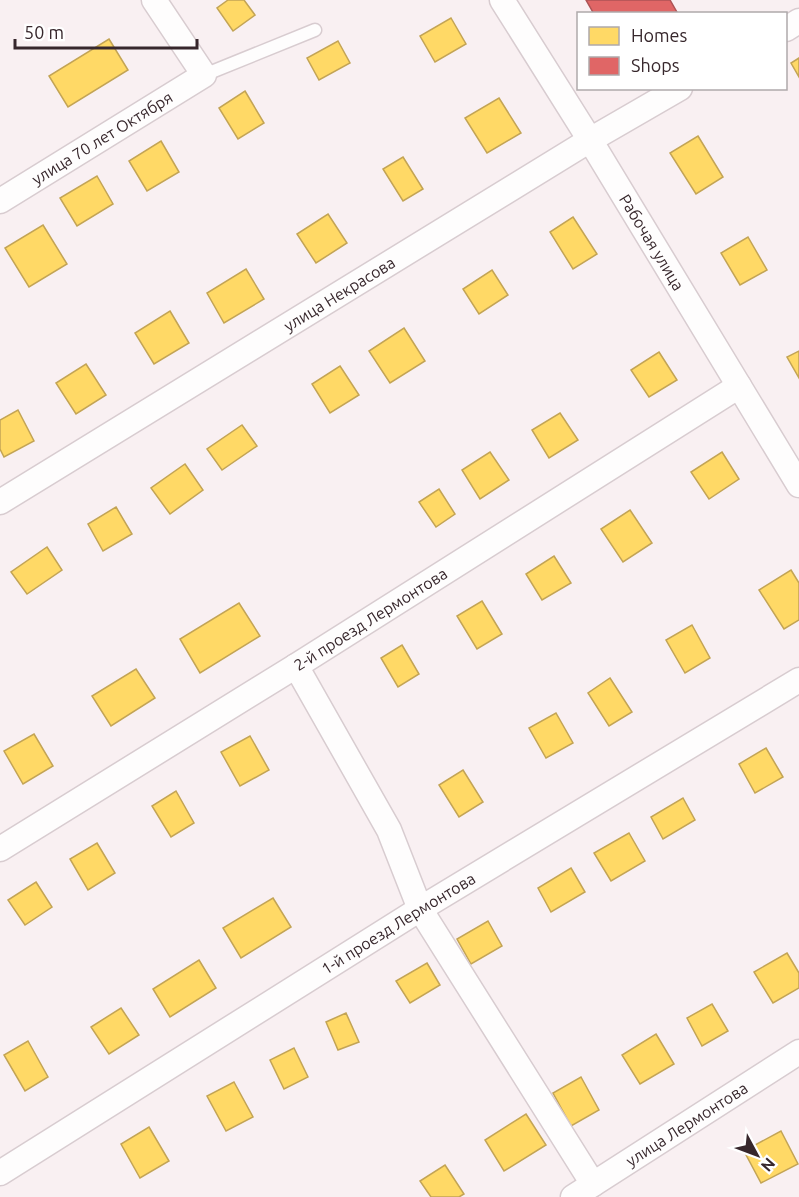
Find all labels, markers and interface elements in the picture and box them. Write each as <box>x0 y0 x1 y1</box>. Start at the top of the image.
scale bar <box>15 12 196 50</box>
legend <box>577 12 787 90</box>
text: 50 m <box>24 22 64 42</box>
text: Homes <box>631 25 688 45</box>
text: Shops <box>631 55 680 75</box>
street label: улица 70 лет Октября <box>28 88 176 188</box>
street label: Рабочая улица <box>616 191 688 294</box>
street label: улица Некрасова <box>280 253 398 335</box>
street label: 2-й проезд Лермонтова <box>291 564 450 674</box>
street label: 1-й проезд Лермонтова <box>318 869 478 978</box>
street label: улица Лермонтова <box>623 1079 751 1170</box>
north arrow <box>727 1125 787 1185</box>
text: N <box>758 1154 779 1175</box>

